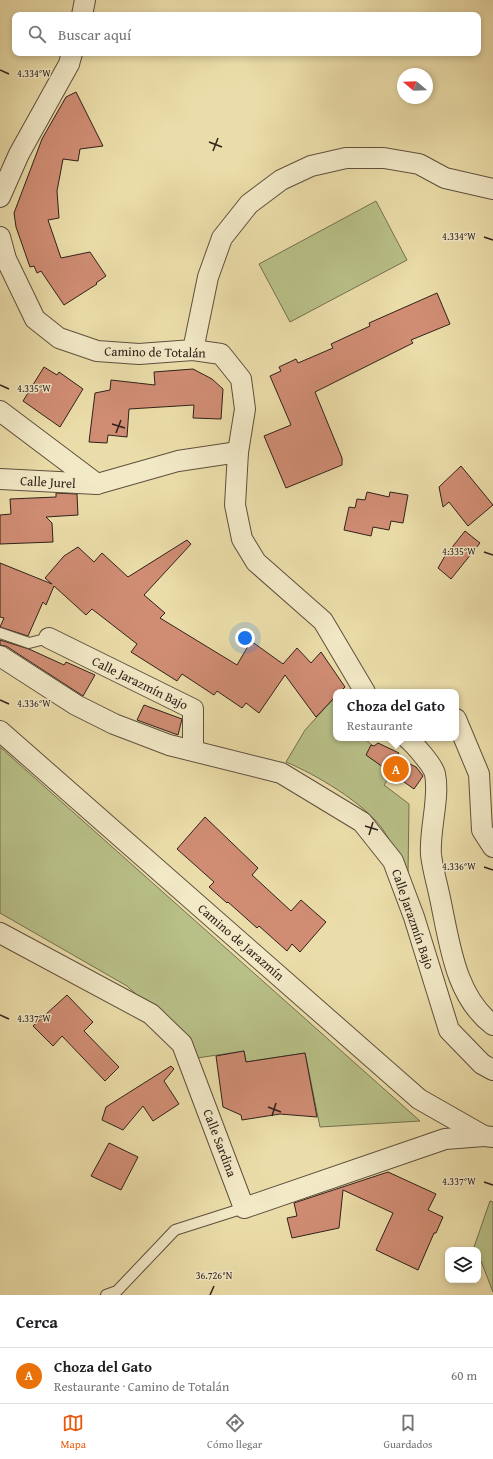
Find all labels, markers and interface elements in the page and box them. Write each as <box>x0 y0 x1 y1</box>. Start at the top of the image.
search box <box>12 12 481 56</box>
icon: search <box>26 23 48 45</box>
text: Buscar aquí <box>58 24 131 45</box>
text: 4.334°W <box>17 66 51 81</box>
north arrow <box>397 68 433 104</box>
text: 4.334°W <box>442 229 476 244</box>
street label: Camino de Totalán <box>104 342 207 362</box>
text: 4.335°W <box>17 381 51 396</box>
street label: Calle Jurel <box>20 471 77 493</box>
text: 4.335°W <box>442 544 476 559</box>
your location <box>235 628 255 648</box>
street label: Calle Jarazmín Bajo <box>89 651 192 715</box>
popup <box>333 689 459 741</box>
text: Choza del Gato <box>347 695 445 716</box>
text: 4.336°W <box>17 696 51 711</box>
text: Restaurante <box>347 716 413 735</box>
pin: A <box>383 754 409 784</box>
text: 4.336°W <box>442 859 476 874</box>
street label: Calle Jarazmín Bajo <box>387 866 439 972</box>
street label: Camino de Jarazmín <box>194 899 289 985</box>
text: 4.337°W <box>17 1011 51 1026</box>
street label: Calle Sardina <box>198 1106 242 1180</box>
text: 4.337°W <box>442 1174 476 1189</box>
map controls <box>445 1247 481 1283</box>
button: layers <box>445 1247 481 1283</box>
text: 36.726°N <box>196 1268 233 1283</box>
text: Cerca <box>16 1309 58 1334</box>
text: Choza del Gato <box>54 1356 152 1377</box>
text: A <box>25 1366 33 1385</box>
text: 60 m <box>451 1366 477 1385</box>
text: Restaurante · Camino de Totalán <box>54 1377 229 1396</box>
tab: Mapa <box>61 1412 86 1452</box>
tab: Cómo llegar <box>207 1412 262 1452</box>
tab: Guardados <box>383 1412 432 1452</box>

